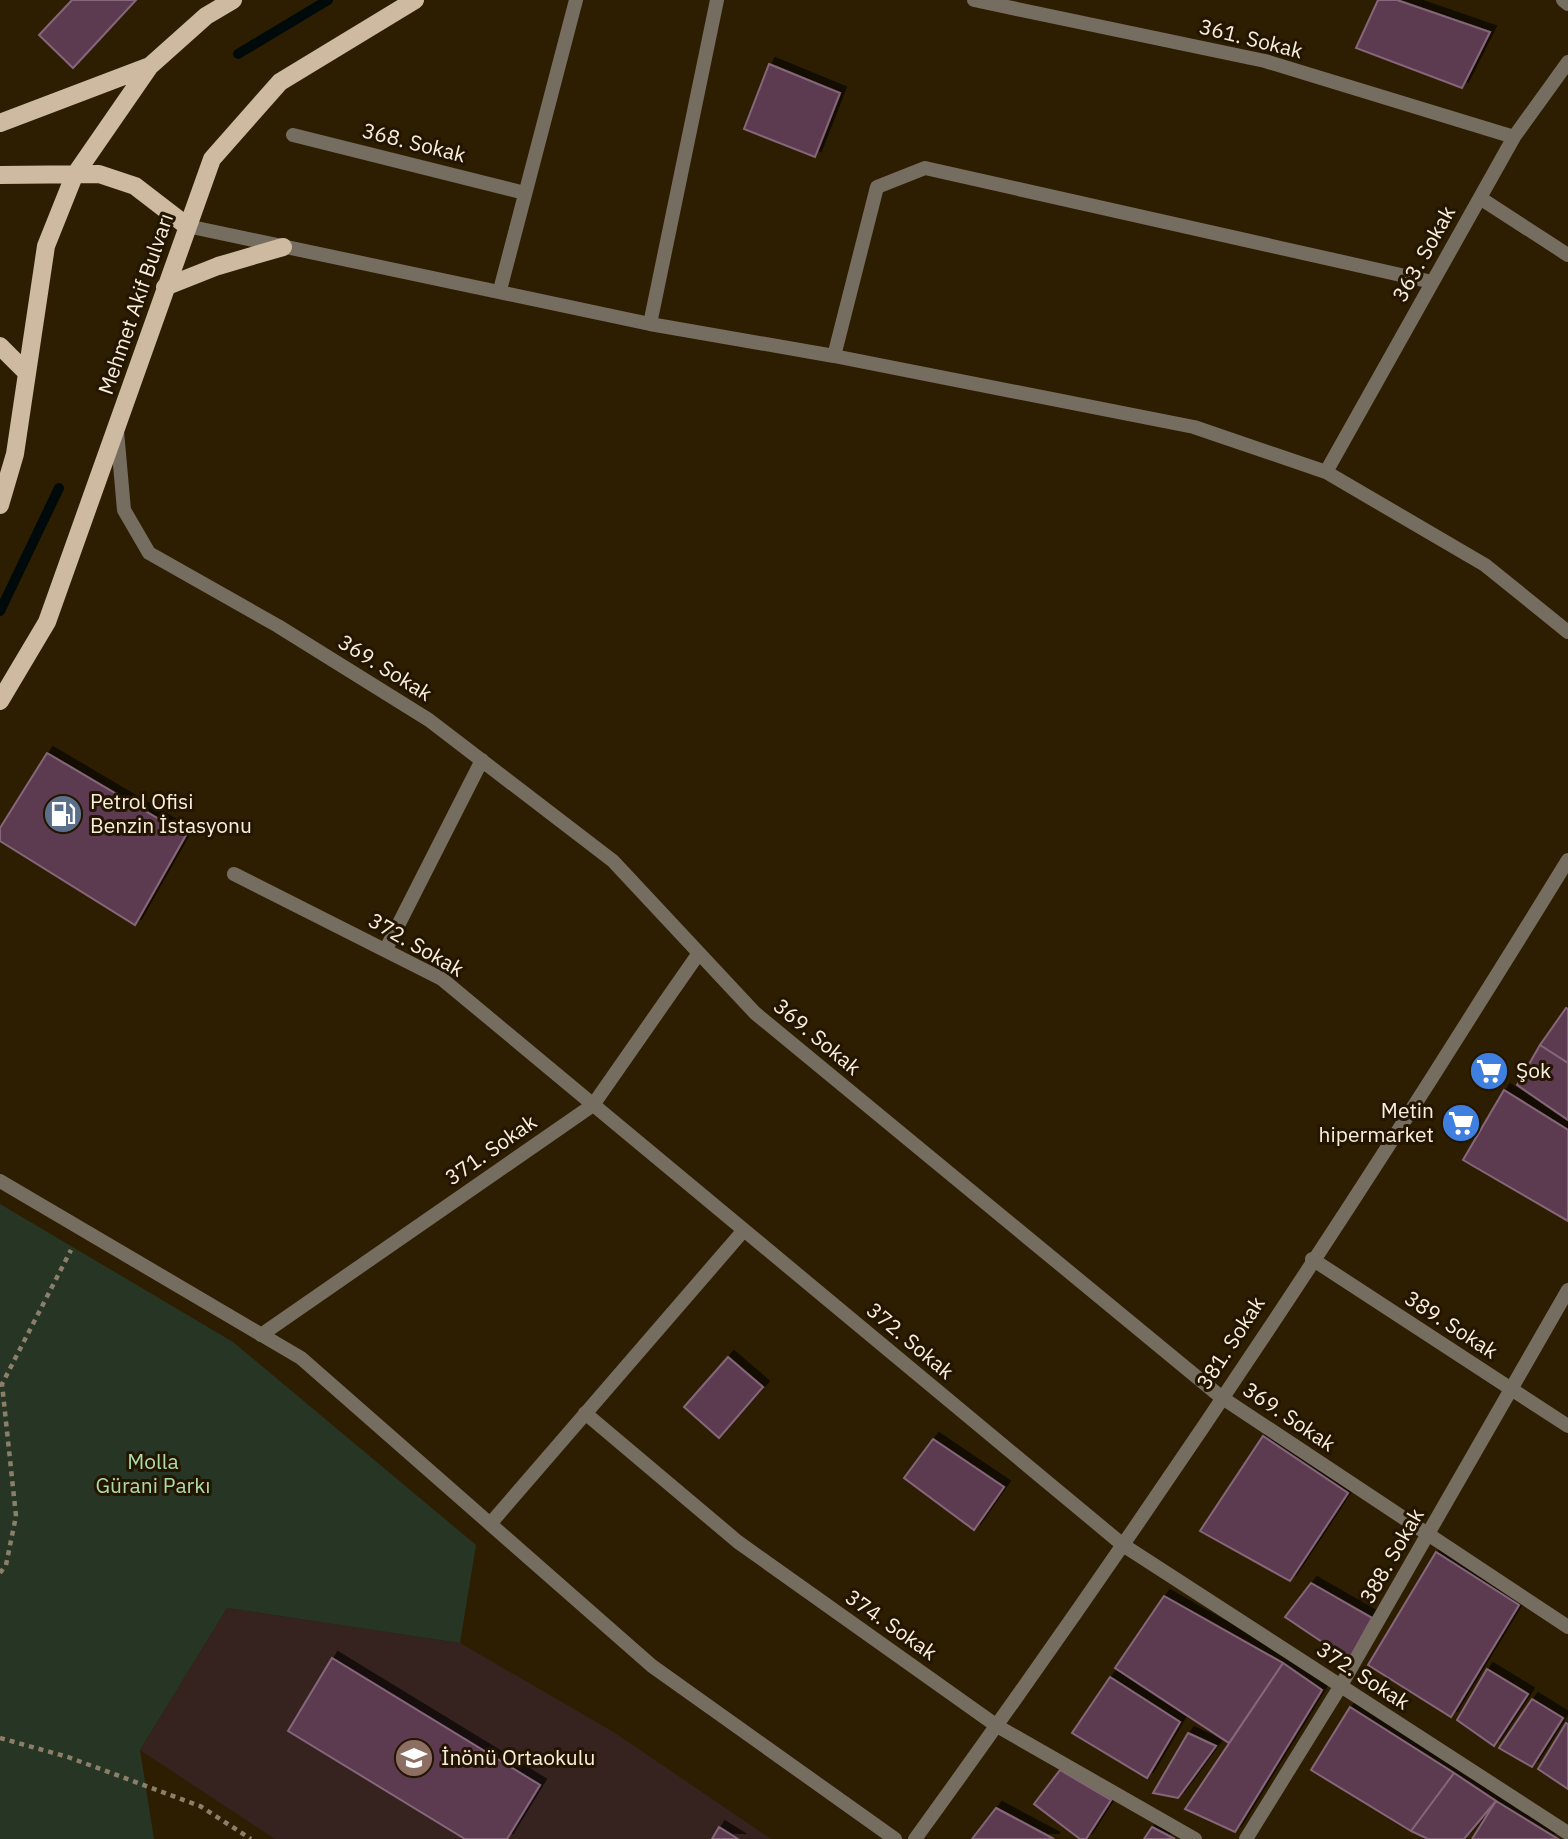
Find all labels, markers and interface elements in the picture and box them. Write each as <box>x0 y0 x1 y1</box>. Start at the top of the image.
street label: 361. Sokak <box>1197 12 1306 64</box>
street label: 368. Sokak <box>360 116 469 168</box>
street label: 363. Sokak <box>1385 201 1461 307</box>
street label: Mehmet Akif Bulvarı <box>91 209 179 398</box>
street label: 369. Sokak <box>333 627 438 707</box>
place label: Petrol Ofisi Benzin İstasyonu <box>90 787 252 839</box>
fuel station icon: Petrol Ofisi Benzin İstasyonu <box>42 793 84 835</box>
street label: 372. Sokak <box>364 906 469 983</box>
street label: 369. Sokak <box>768 992 867 1081</box>
supermarket icon: Şok <box>1468 1050 1510 1092</box>
place label: Şok <box>1516 1056 1551 1084</box>
place label: Metin hipermarket <box>1319 1096 1434 1148</box>
supermarket icon: Metin hipermarket <box>1440 1102 1482 1144</box>
street label: 371. Sokak <box>439 1107 542 1191</box>
street label: 389. Sokak <box>1400 1284 1503 1365</box>
street label: 381. Sokak <box>1190 1291 1271 1394</box>
street label: 372. Sokak <box>861 1296 960 1385</box>
street label: 369. Sokak <box>1238 1375 1341 1457</box>
park label: Molla Gürani Parkı <box>95 1447 211 1499</box>
street label: 388. Sokak <box>1353 1503 1430 1608</box>
street label: 374. Sokak <box>840 1582 943 1666</box>
street label: 372. Sokak <box>1312 1635 1415 1716</box>
school or university icon: İnönü Ortaokulu <box>393 1737 435 1779</box>
place label: İnönü Ortaokulu <box>441 1743 595 1771</box>

